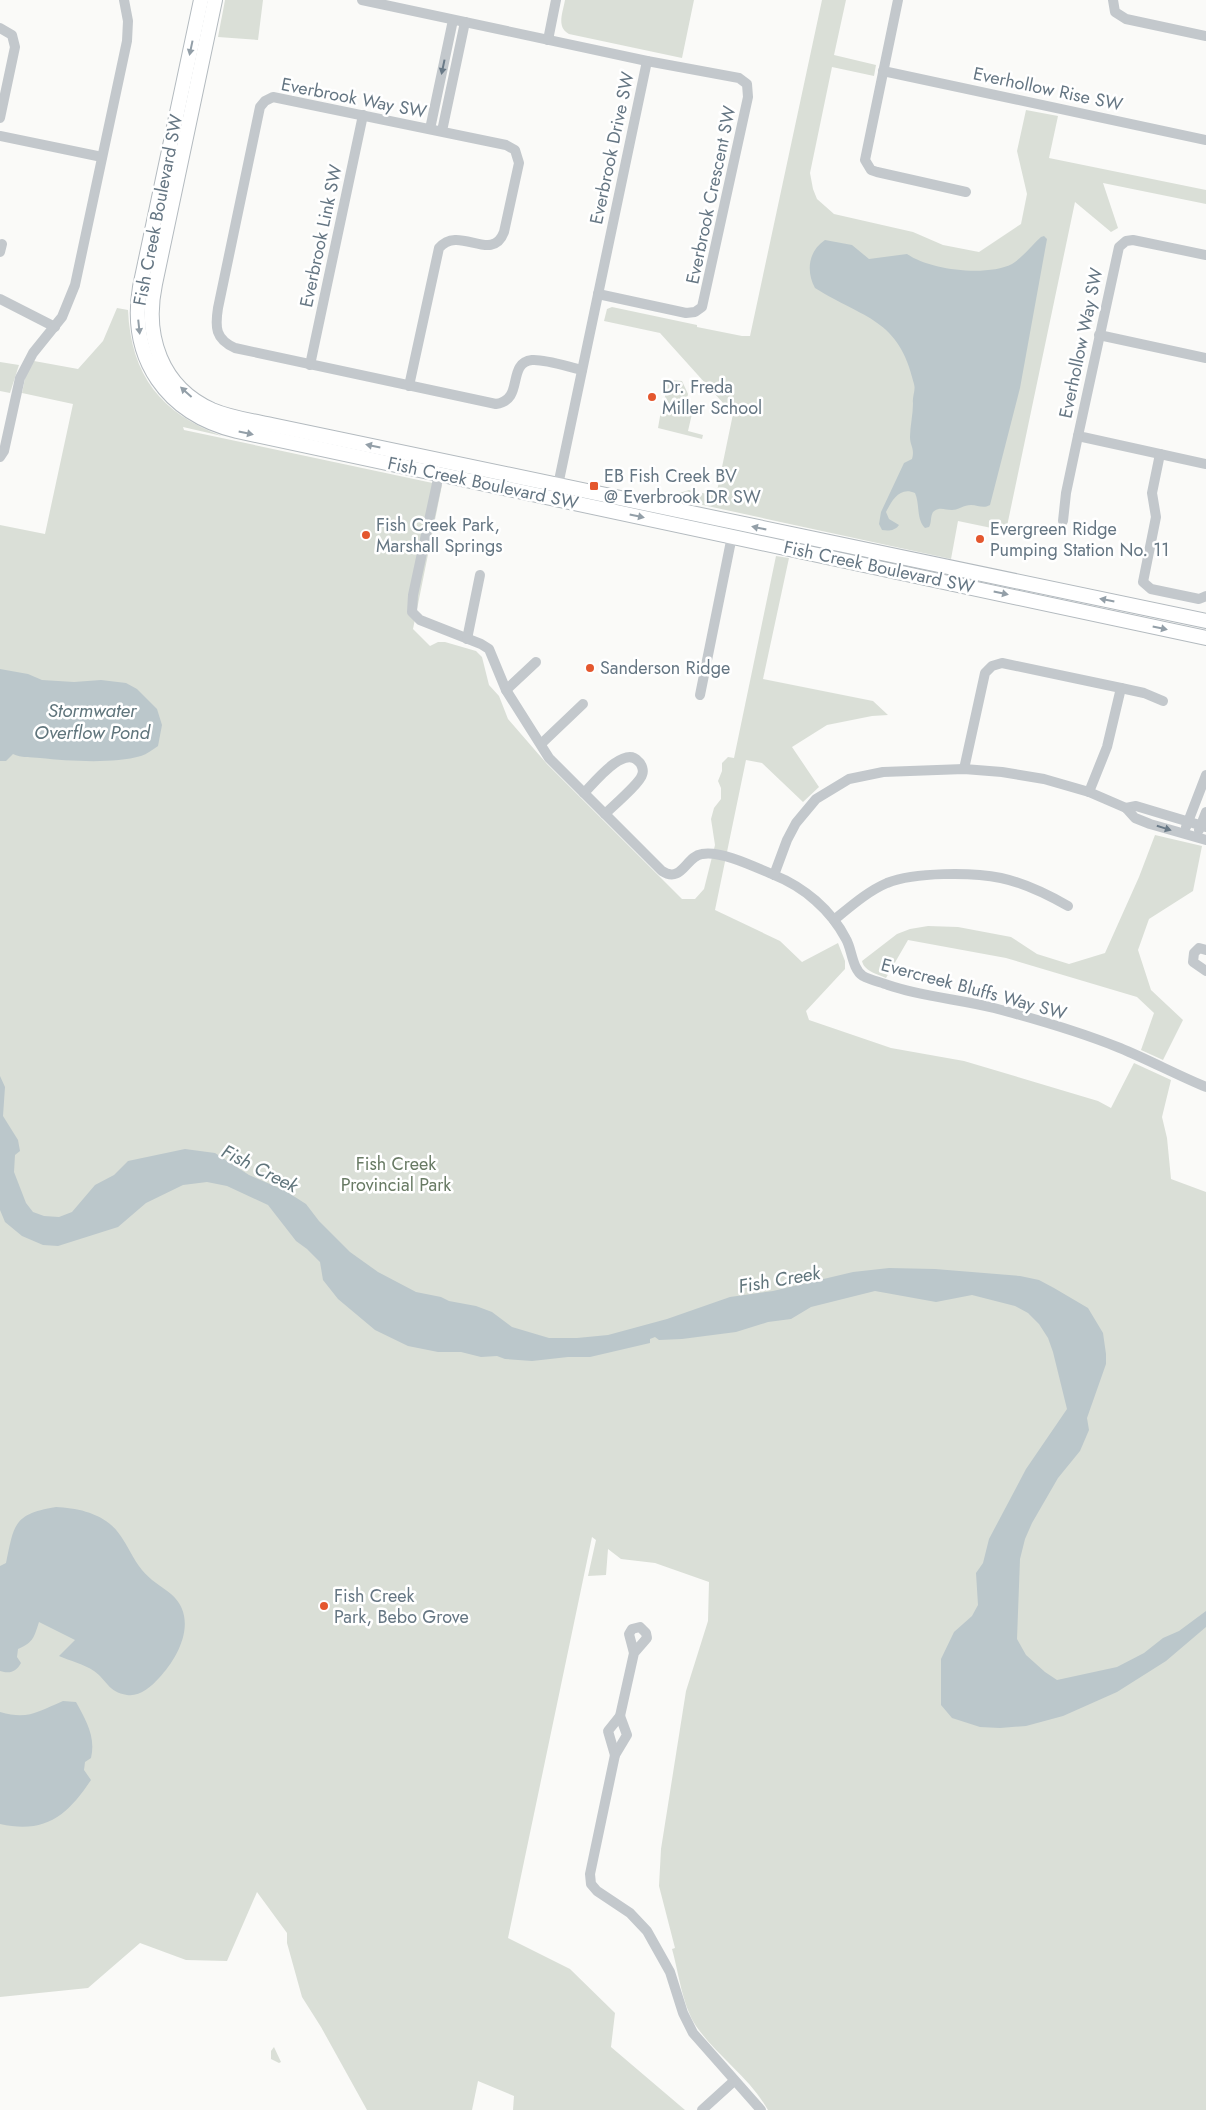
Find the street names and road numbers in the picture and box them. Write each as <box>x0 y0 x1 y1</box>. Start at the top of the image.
street label: Everhollow Rise SW <box>971 60 1125 118</box>
street label: Everbrook Drive SW <box>583 69 641 227</box>
street label: Everbrook Way SW <box>279 71 429 125</box>
street label: Everbrook Crescent SW <box>679 103 743 287</box>
street label: Fish Creek Boulevard SW <box>127 112 189 308</box>
street label: Everbrook Link SW <box>293 162 349 310</box>
street label: Everhollow Way SW <box>1052 265 1110 421</box>
street label: Fish Creek Boulevard SW <box>385 450 581 516</box>
street label: Fish Creek Boulevard SW <box>781 534 977 600</box>
street label: Evercreek Bluffs Way SW <box>878 952 1070 1026</box>

